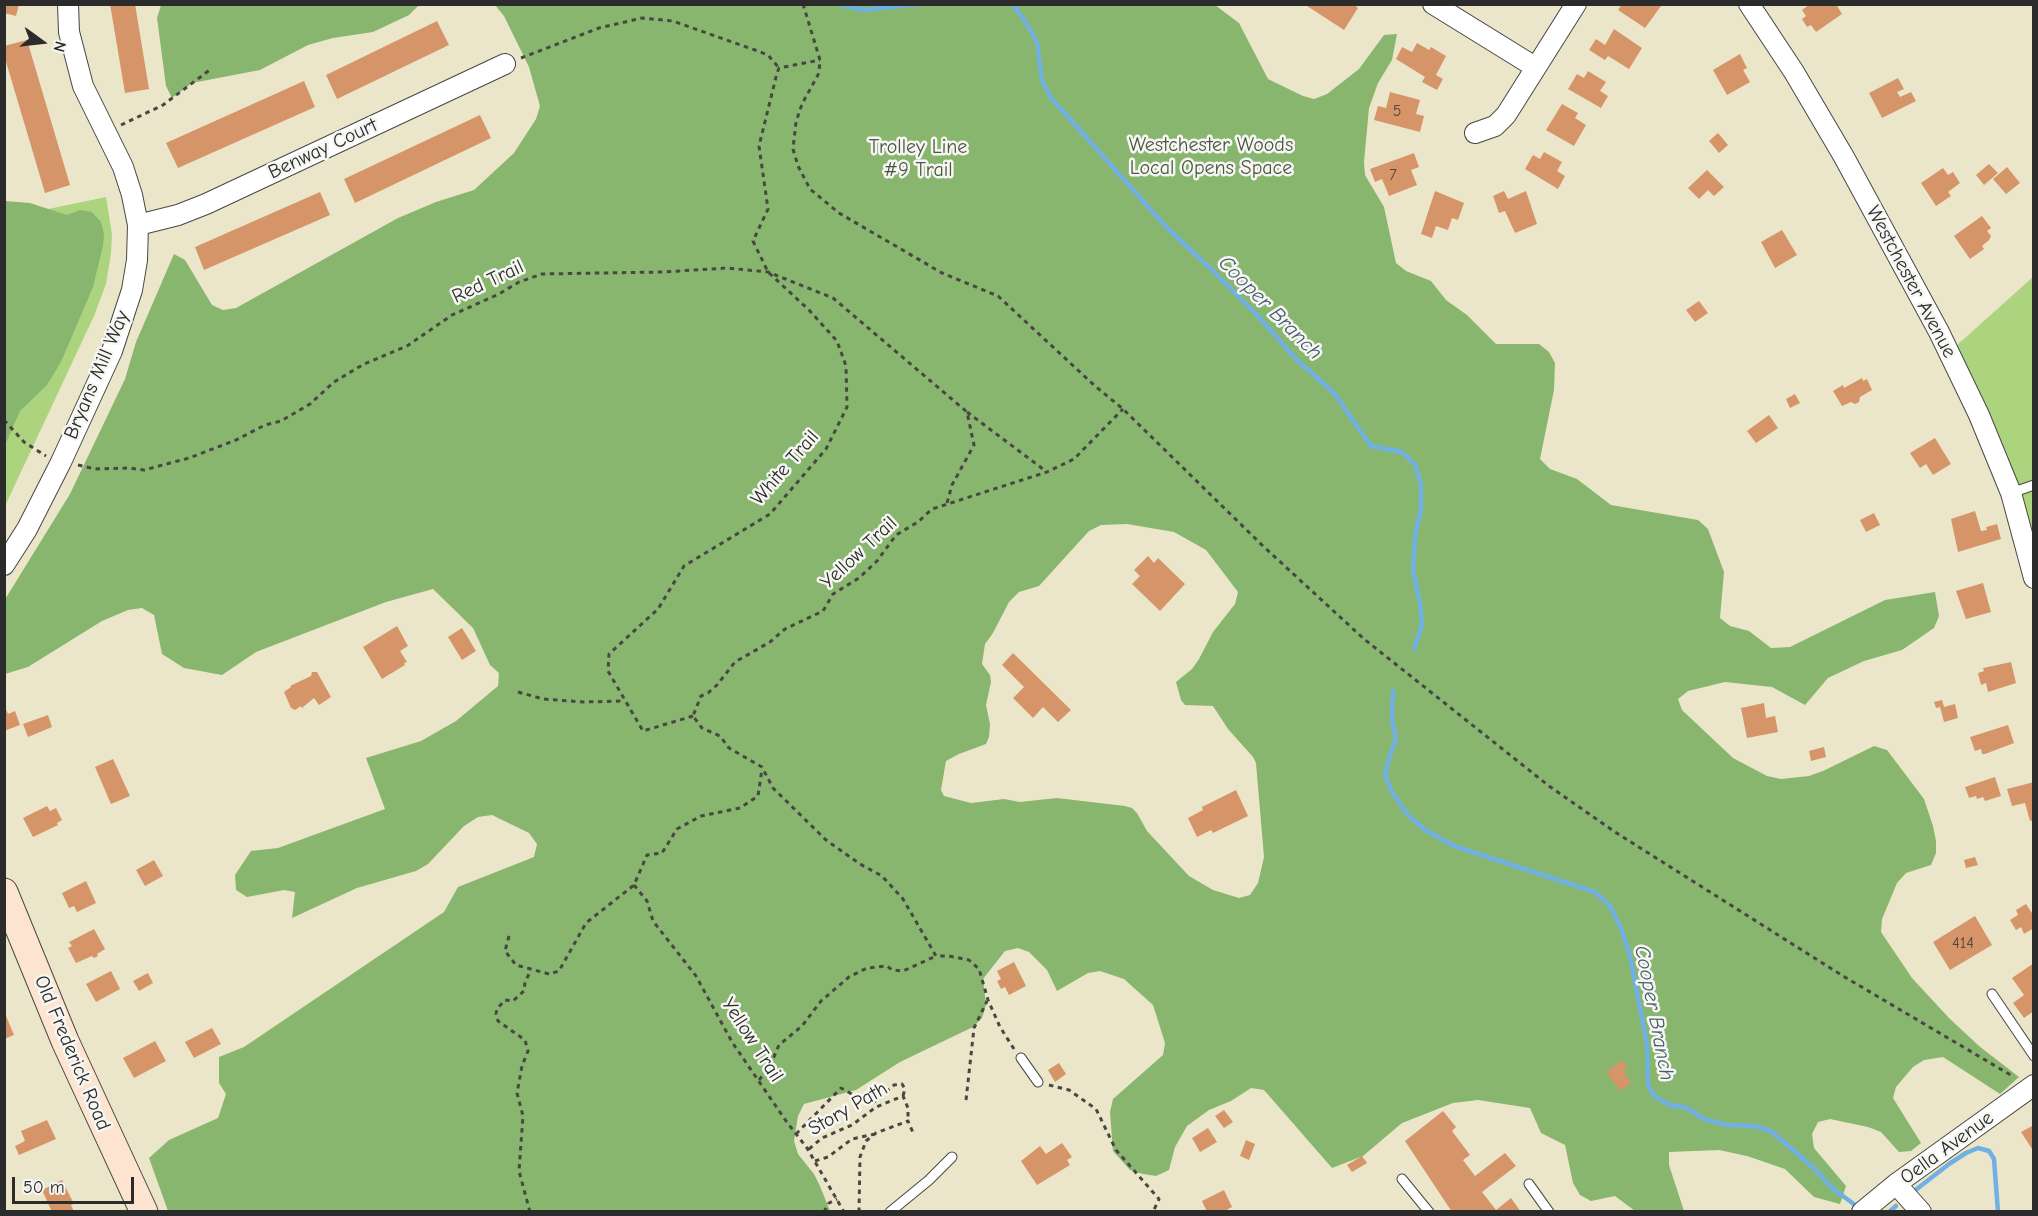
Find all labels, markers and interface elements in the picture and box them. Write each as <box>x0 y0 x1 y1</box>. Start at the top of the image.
north arrow <box>12 12 72 72</box>
text: N <box>49 39 69 54</box>
house number: 5 <box>1393 101 1401 121</box>
street label: Benway Court <box>265 113 381 185</box>
park label: Westchester Woods Local Opens Space <box>1129 133 1293 180</box>
park label: Trolley Line #9 Trail <box>869 135 967 182</box>
house number: 7 <box>1389 165 1397 185</box>
street label: Westchester Avenue <box>1861 202 1961 362</box>
water label: Cooper Branch <box>1213 251 1327 365</box>
street label: Red Trail <box>448 255 528 309</box>
street label: Bryans Mill Way <box>59 307 135 443</box>
street label: White Trail <box>746 426 824 510</box>
street label: Yellow Trail <box>816 512 902 594</box>
house number: 414 <box>1952 933 1974 953</box>
water label: Cooper Branch <box>1629 943 1679 1083</box>
street label: Old Frederick Road <box>29 972 115 1134</box>
street label: Yellow Trail <box>716 993 788 1087</box>
street label: Story Path <box>804 1077 892 1141</box>
street label: Oella Avenue <box>1896 1106 1998 1190</box>
scale bar <box>15 1165 136 1203</box>
text: 50 m <box>23 1177 65 1198</box>

